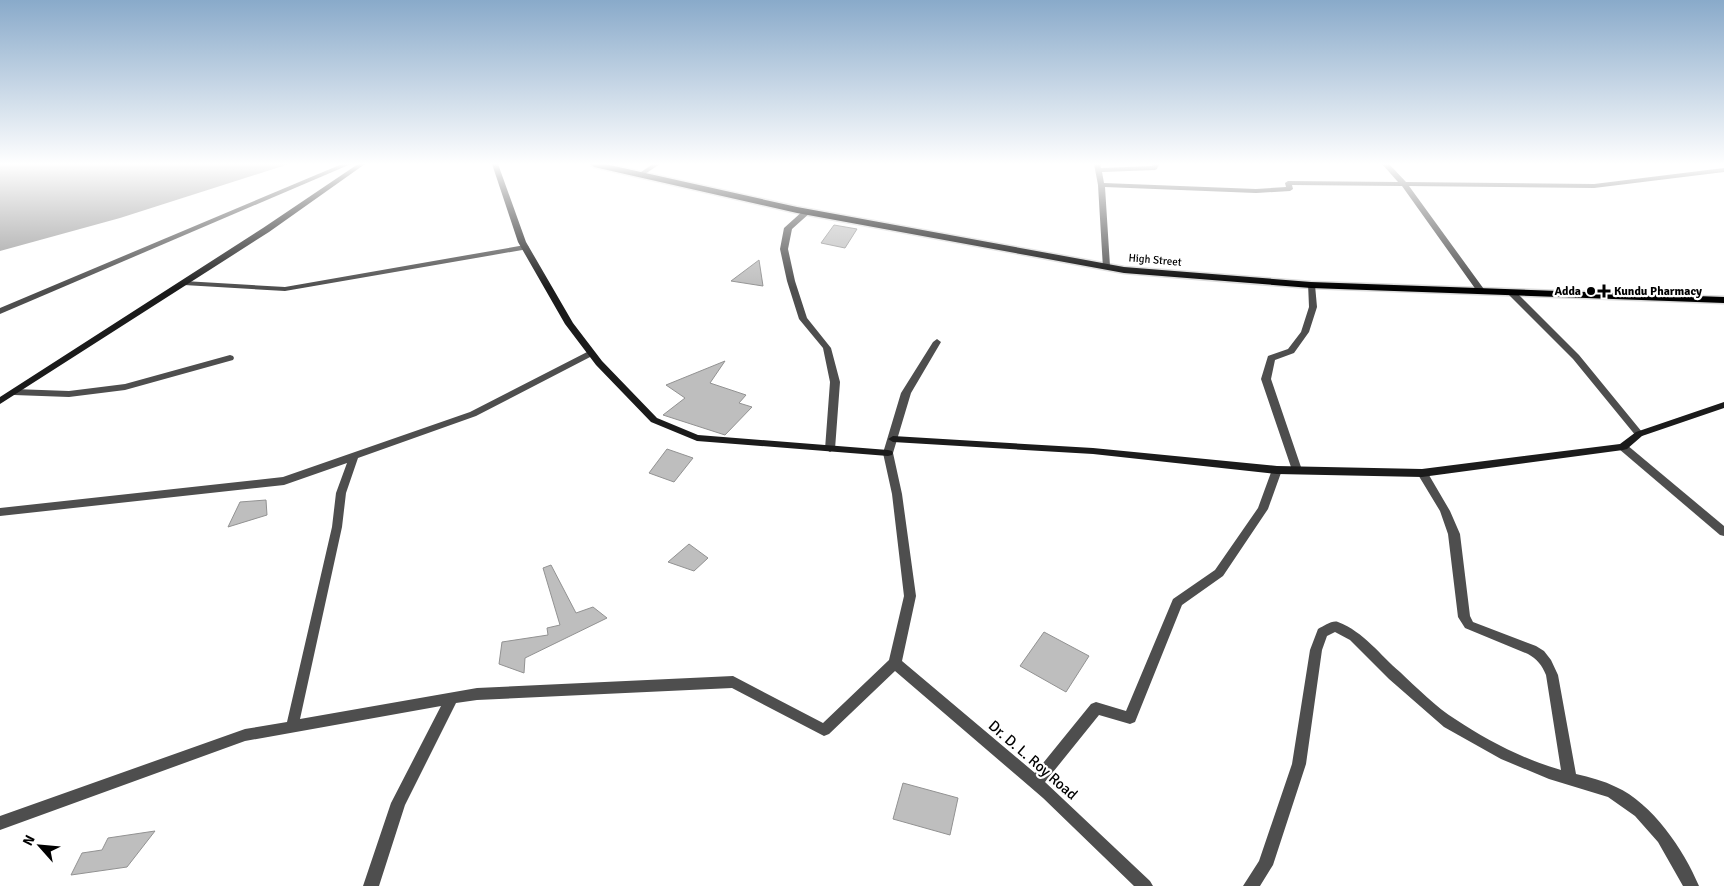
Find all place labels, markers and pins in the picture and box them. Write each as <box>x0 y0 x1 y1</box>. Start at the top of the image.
place label: Adda <box>1554 284 1581 299</box>
place label: Kundu Pharmacy <box>1614 284 1702 299</box>
marker: Adda <box>1585 285 1597 297</box>
marker: Kundu Pharmacy <box>1598 285 1610 297</box>

